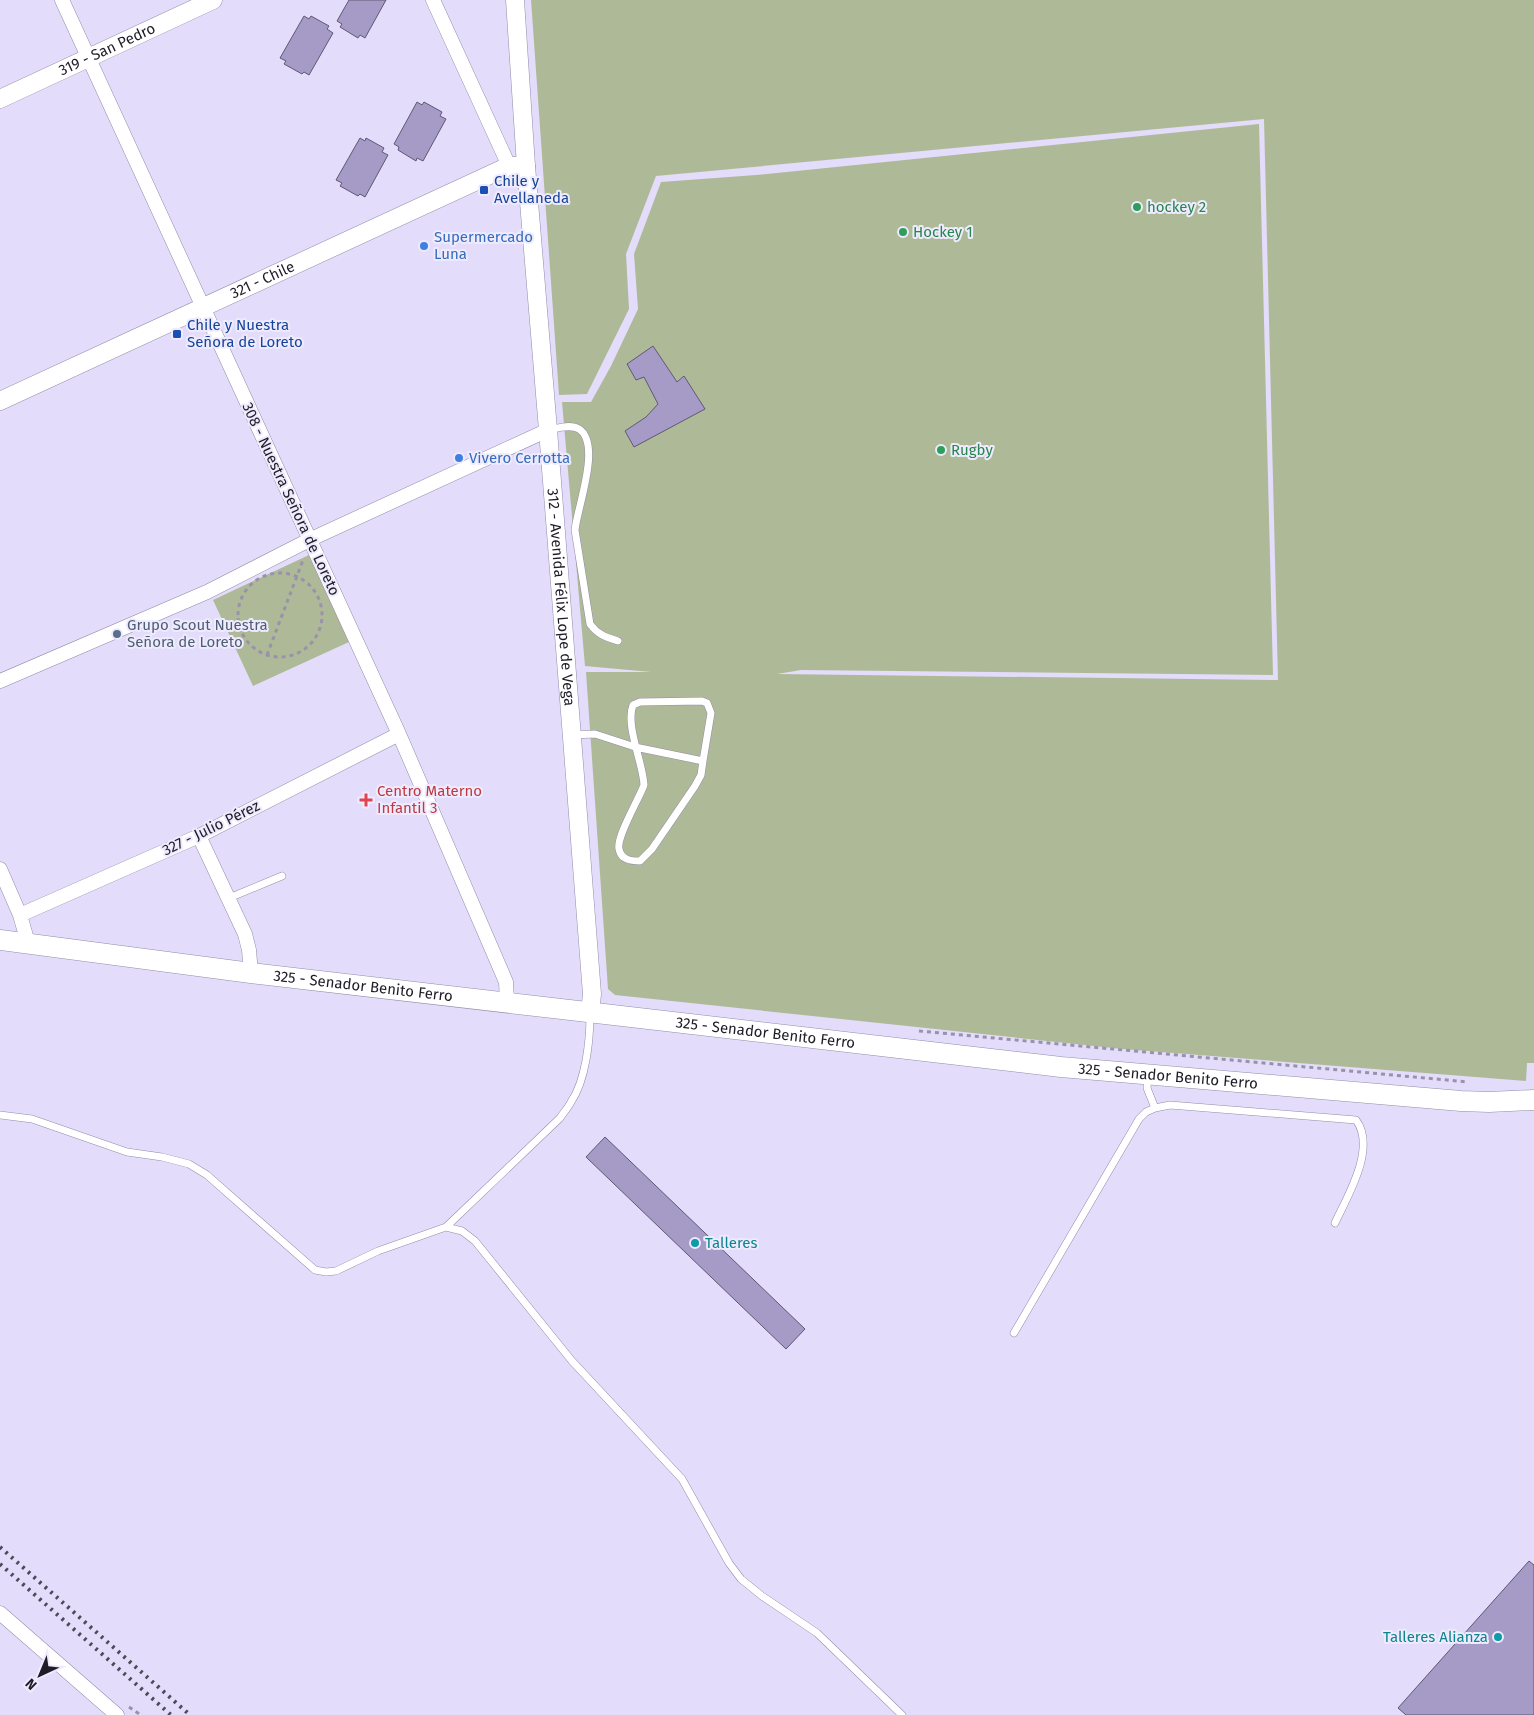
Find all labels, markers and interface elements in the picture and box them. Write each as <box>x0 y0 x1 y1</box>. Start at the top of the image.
street label: 319 - San Pedro <box>56 19 158 79</box>
place label: Chile y Avellaneda <box>494 172 569 207</box>
marker: Chile y Avellaneda <box>478 184 490 196</box>
place label: hockey 2 <box>1147 198 1206 216</box>
marker: hockey 2 <box>1131 201 1143 213</box>
place label: Hockey 1 <box>913 223 973 241</box>
marker: Hockey 1 <box>897 226 909 238</box>
place label: Supermercado Luna <box>434 228 533 263</box>
marker: Supermercado Luna <box>418 240 430 252</box>
street label: 321 - Chile <box>227 257 297 302</box>
place label: Chile y Nuestra Señora de Loreto <box>187 316 303 351</box>
marker: Chile y Nuestra Señora de Loreto <box>171 328 183 340</box>
street label: 308 - Nuestra Señora de Loreto <box>238 400 344 598</box>
place label: Rugby <box>951 441 993 459</box>
marker: Rugby <box>935 444 947 456</box>
place label: Vivero Cerrotta <box>469 449 570 467</box>
marker: Vivero Cerrotta <box>453 452 465 464</box>
street label: 312 - Avenida Félix Lope de Vega <box>544 488 579 707</box>
place label: Grupo Scout Nuestra Señora de Loreto <box>127 616 268 651</box>
marker: Grupo Scout Nuestra Señora de Loreto <box>111 628 123 640</box>
place label: Centro Materno Infantil 3 <box>377 782 482 817</box>
marker: Centro Materno Infantil 3 <box>359 793 373 807</box>
street label: 327 - Julio Pérez <box>159 796 263 859</box>
street label: 325 - Senador Benito Ferro <box>272 967 454 1005</box>
street label: 325 - Senador Benito Ferro <box>675 1013 856 1052</box>
street label: 325 - Senador Benito Ferro <box>1077 1059 1259 1093</box>
place label: Talleres <box>705 1234 757 1252</box>
marker: Talleres <box>689 1237 701 1249</box>
place label: Talleres Alianza <box>1383 1628 1488 1646</box>
marker: Talleres Alianza <box>1492 1631 1504 1643</box>
north arrow <box>15 1650 65 1700</box>
text: N <box>22 1675 41 1693</box>

